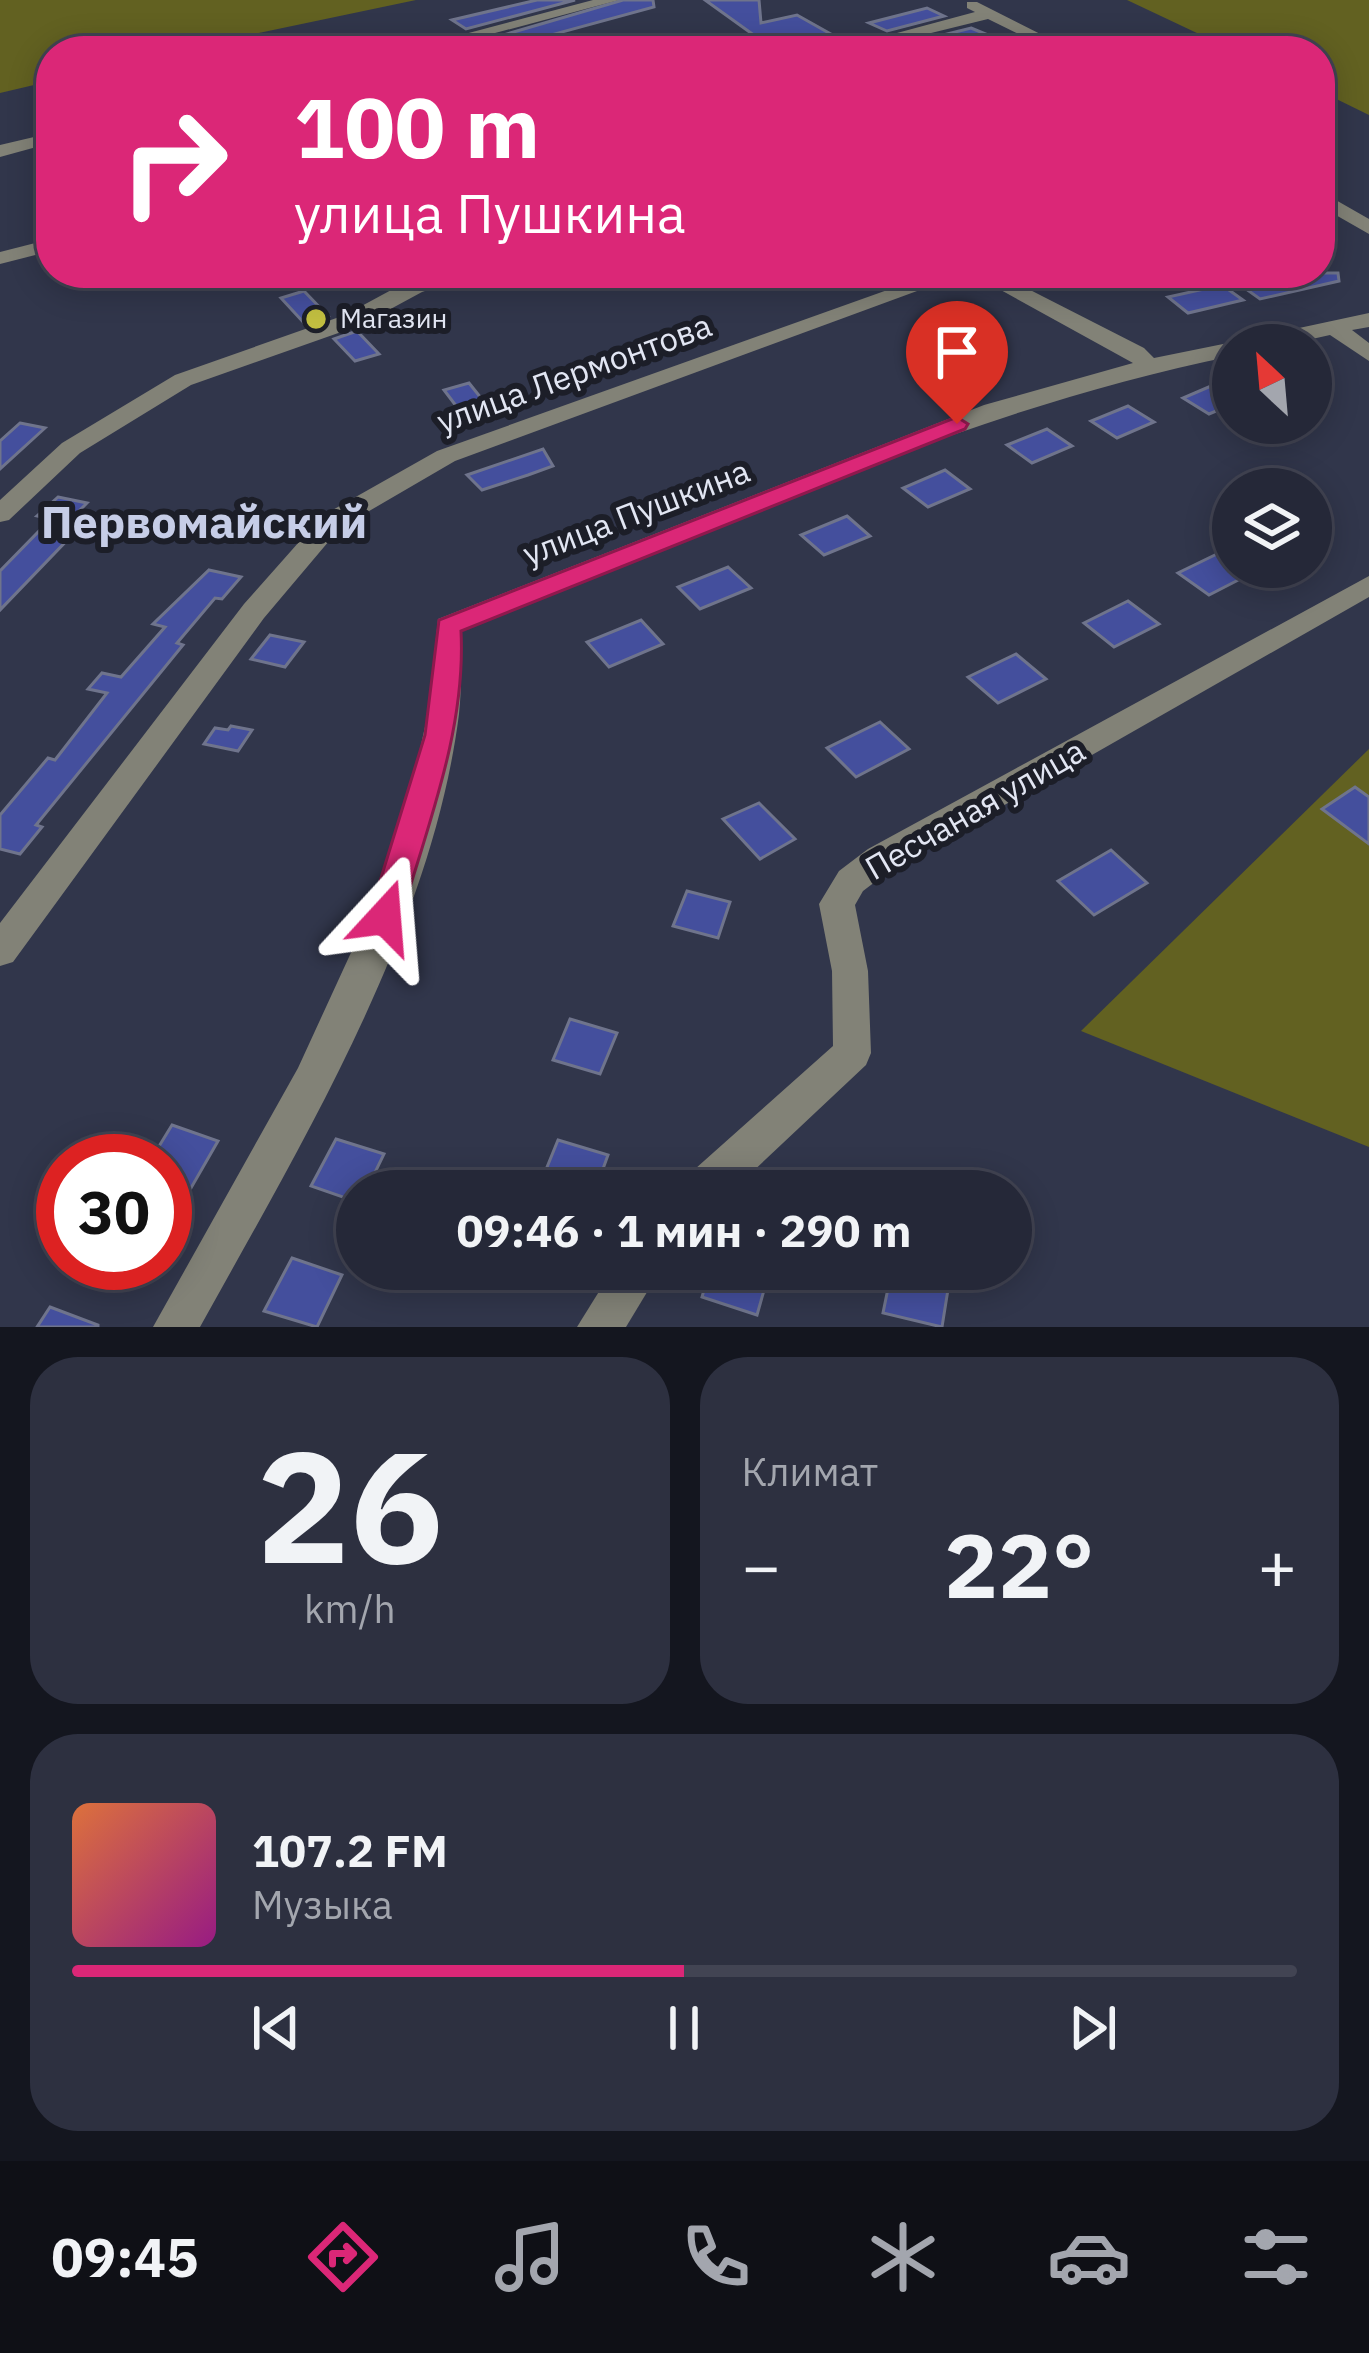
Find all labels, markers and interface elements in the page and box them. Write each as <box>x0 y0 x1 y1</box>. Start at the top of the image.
text: 100 m <box>294 72 540 181</box>
icon: right <box>96 84 252 240</box>
text: улица Пушкина <box>294 178 686 248</box>
place label: Магазин <box>340 300 447 335</box>
pin <box>906 301 1008 424</box>
street label: улица Лермонтова <box>431 303 717 442</box>
marker: Магазин <box>303 306 329 332</box>
icon: arrive <box>924 319 990 385</box>
north arrow <box>1212 324 1332 444</box>
map controls <box>1212 324 1332 588</box>
street label: улица Пушкина <box>516 449 755 575</box>
button: layers <box>1212 468 1332 588</box>
district label: Первомайский <box>41 492 367 550</box>
street label: Песчаная улица <box>857 728 1092 889</box>
position arrow <box>322 854 448 980</box>
speed limit sign: 30 <box>36 1134 192 1290</box>
text: 09:46 · 1 мин · 290 m <box>457 1201 911 1259</box>
text: 26 <box>256 1403 443 1606</box>
text: Климат <box>742 1446 878 1497</box>
text: 22° <box>944 1506 1094 1623</box>
text: − <box>742 1522 781 1608</box>
text: + <box>1257 1522 1297 1608</box>
text: km/h <box>304 1583 396 1634</box>
text: 107.2 FM <box>252 1821 448 1879</box>
text: Музыка <box>252 1879 393 1930</box>
icon: previous <box>243 1995 309 2061</box>
icon: pause <box>651 1995 717 2061</box>
icon: next <box>1060 1995 1126 2061</box>
icon: directions <box>301 2215 385 2299</box>
icon: music <box>488 2215 572 2299</box>
icon: phone <box>674 2215 758 2299</box>
icon: climate <box>861 2215 945 2299</box>
icon: car <box>1047 2215 1131 2299</box>
icon: filters <box>1234 2215 1318 2299</box>
text: 09:45 <box>51 2222 199 2292</box>

